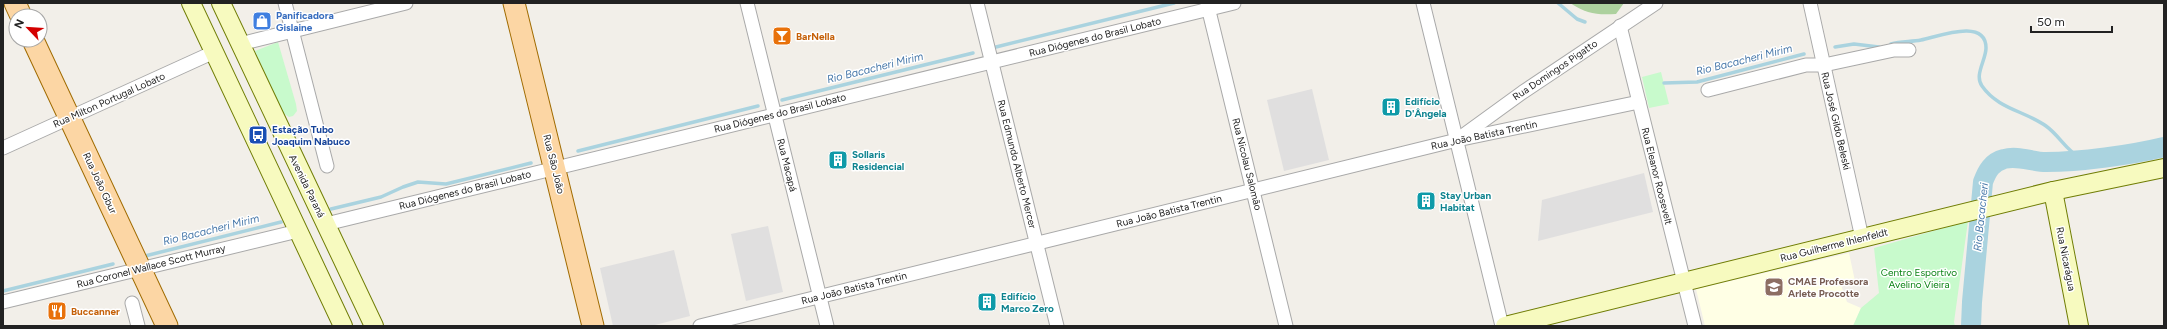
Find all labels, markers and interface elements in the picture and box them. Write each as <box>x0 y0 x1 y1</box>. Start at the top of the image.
north arrow <box>8 8 48 48</box>
scale bar <box>2031 8 2112 34</box>
place label: Panificadora Gislaine <box>276 9 334 34</box>
shop icon: Panificadora Gislaine <box>251 10 273 32</box>
street label: Rua Diógenes do Brasil Lobato <box>1028 14 1163 60</box>
text: 50 m <box>2037 15 2065 29</box>
text: N <box>12 17 27 31</box>
bar icon: BarNella <box>771 25 793 47</box>
place label: BarNella <box>796 30 835 43</box>
street label: Rua Domingos Pigatto <box>1510 37 1600 103</box>
water label: Rio Bacacheri Mirim <box>1694 42 1794 78</box>
water label: Rio Bacacheri Mirim <box>825 50 925 86</box>
street label: Rua Milton Portugal Lobato <box>51 69 167 131</box>
street label: Rua José Gildo Beleski <box>1818 71 1854 171</box>
street label: Rua Diógenes do Brasil Lobato <box>713 90 848 136</box>
place label: Edifício D'Ângela <box>1405 95 1447 120</box>
building icon: Edifício D'Ângela <box>1380 96 1402 118</box>
street label: Rua Edmundo Alberto Mercer <box>995 98 1039 230</box>
street label: Rua Nicolau Salomão <box>1229 116 1265 212</box>
street label: Rua João Batista Trentin <box>1430 117 1539 153</box>
place label: Estação Tubo Joaquim Nabuco <box>272 123 350 148</box>
bus stop icon: Estação Tubo Joaquim Nabuco <box>247 124 269 146</box>
street label: Rua Eleanor Roosevelt <box>1639 126 1675 226</box>
street label: Rua São João <box>540 133 568 195</box>
street label: Rua Macapá <box>774 137 800 193</box>
place label: Sollaris Residencial <box>852 148 904 173</box>
building icon: Sollaris Residencial <box>827 149 849 171</box>
street label: Rua João Gbur <box>80 150 120 216</box>
street label: Avenida Paraná <box>286 152 328 220</box>
street label: Rua Diógenes do Brasil Lobato <box>398 167 533 213</box>
water label: Rio Bacacheri <box>1971 182 1991 252</box>
place label: Stay Urban Habitat <box>1440 189 1491 214</box>
building icon: Stay Urban Habitat <box>1415 190 1437 212</box>
street label: Rua João Batista Trentin <box>1115 192 1223 230</box>
water label: Rio Bacacheri Mirim <box>161 212 261 248</box>
street label: Rua Guilherme Ihlenfeldt <box>1779 225 1889 265</box>
street label: Rua Nicarágua <box>2053 226 2079 292</box>
street label: Rua Coronel Wallace Scott Murray <box>75 241 227 291</box>
park label: Centro Esportivo Avelino Vieira <box>1881 266 1957 291</box>
street label: Rua João Batista Trentin <box>800 269 908 307</box>
place label: CMAE Professora Arlete Procotte <box>1788 275 1868 300</box>
school or university icon: CMAE Professora Arlete Procotte <box>1763 276 1785 298</box>
place label: Edifício Marco Zero <box>1001 290 1054 315</box>
building icon: Edifício Marco Zero <box>976 291 998 313</box>
restaurant icon: Buccanner <box>46 300 68 322</box>
place label: Buccanner <box>71 305 120 318</box>

